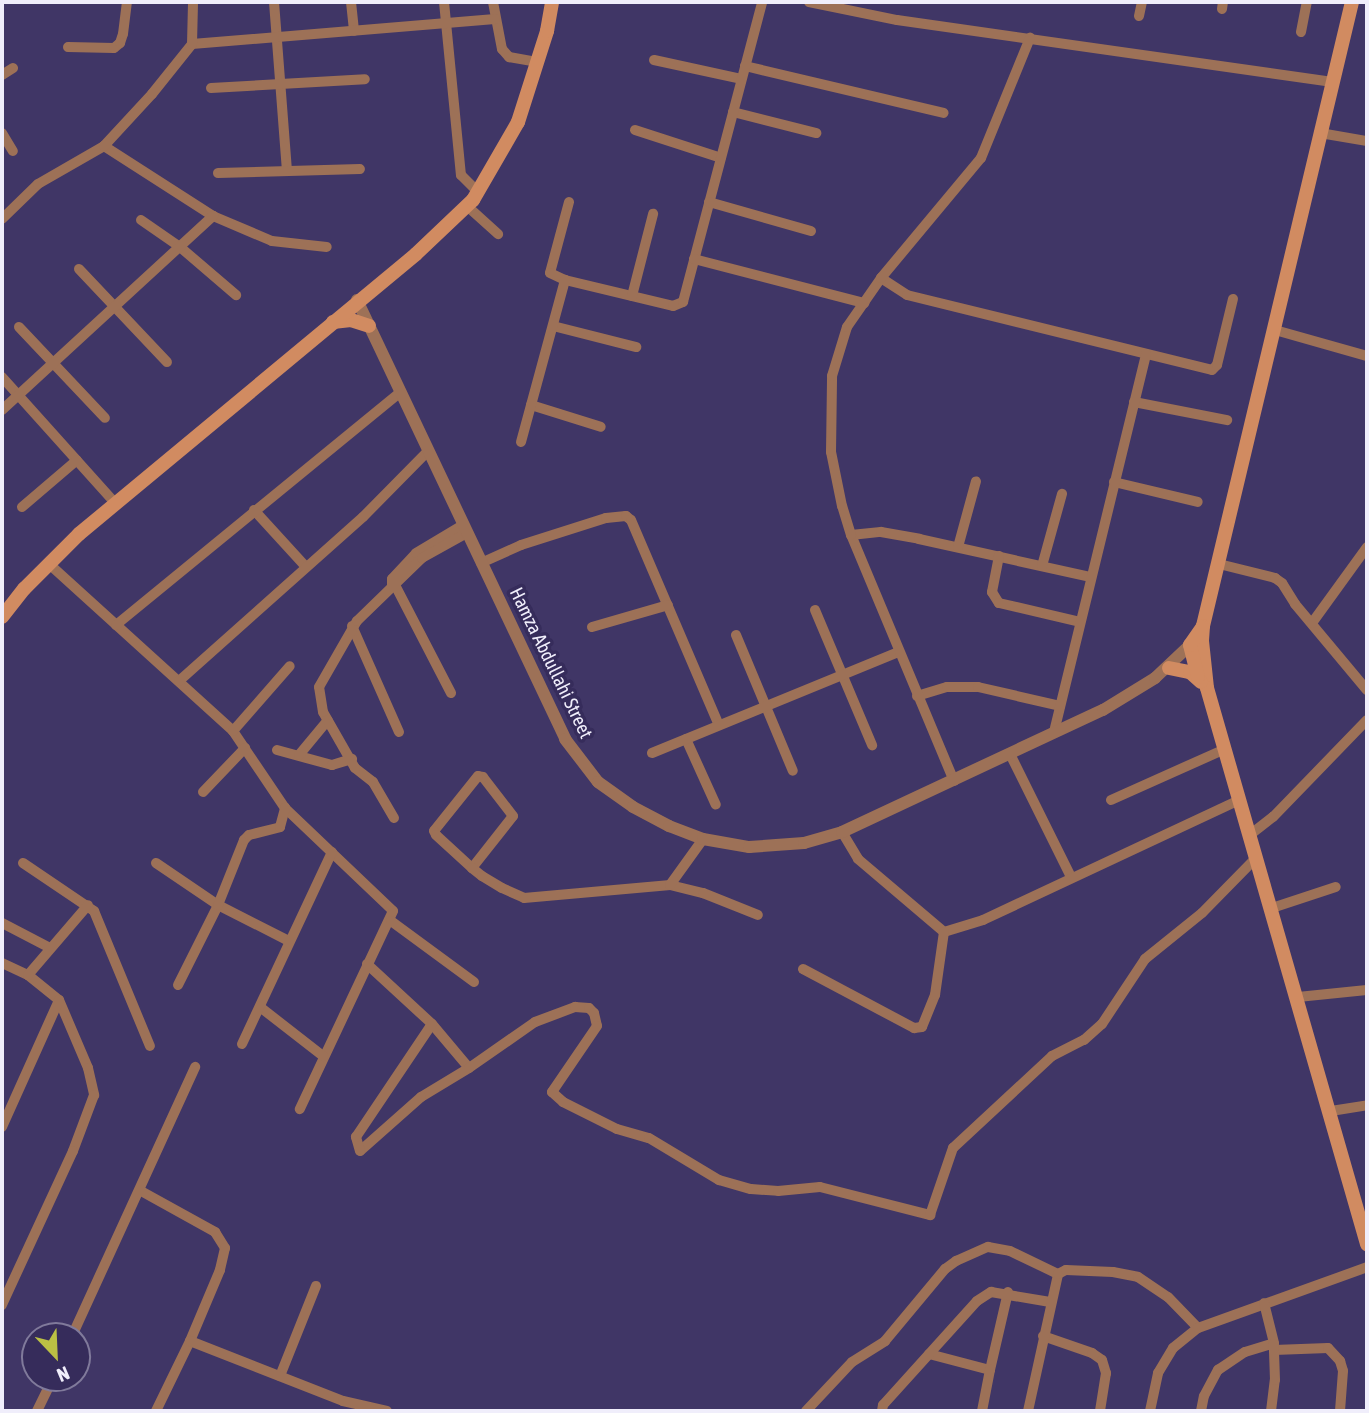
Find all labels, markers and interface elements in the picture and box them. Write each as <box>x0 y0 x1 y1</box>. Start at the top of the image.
street label: Hamza Abdullahi Street <box>505 584 597 742</box>
north arrow <box>21 1322 91 1392</box>
text: N <box>54 1362 73 1387</box>

